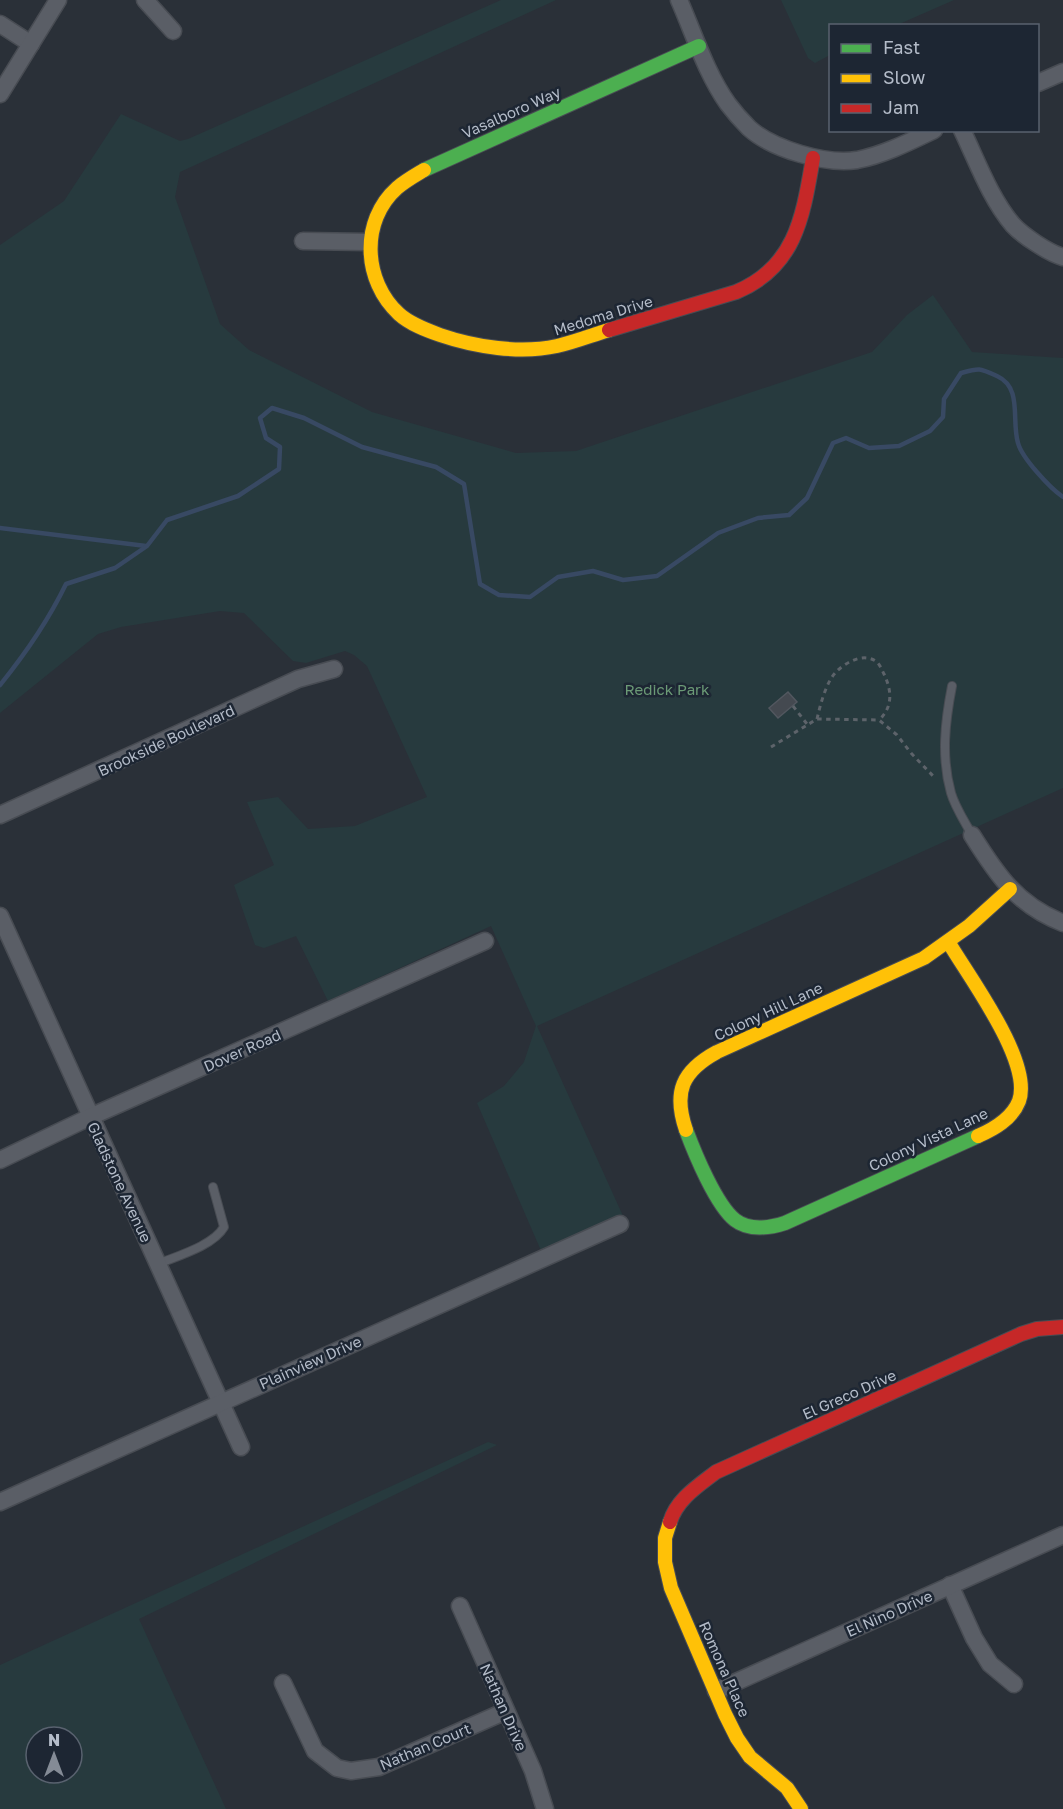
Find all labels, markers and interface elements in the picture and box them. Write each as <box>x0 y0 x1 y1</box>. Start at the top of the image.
legend <box>829 24 1039 132</box>
text: Fast <box>883 36 920 58</box>
text: Slow <box>883 66 926 88</box>
street label: Vasalboro Way <box>459 82 564 142</box>
text: Jam <box>883 96 919 118</box>
street label: Medoma Drive <box>551 291 655 339</box>
park label: Redick Park <box>625 680 710 698</box>
street label: Brookside Boulevard <box>95 700 237 780</box>
street label: Colony Hill Lane <box>711 978 825 1044</box>
street label: Dover Road <box>201 1025 283 1075</box>
street label: Colony Vista Lane <box>866 1103 991 1174</box>
street label: Gladstone Avenue <box>84 1119 156 1245</box>
street label: Plainview Drive <box>256 1331 364 1393</box>
street label: El Greco Drive <box>799 1365 899 1423</box>
street label: El Nino Drive <box>843 1586 935 1640</box>
street label: Romona Place <box>696 1618 754 1720</box>
street label: Nathan Drive <box>477 1661 531 1754</box>
street label: Nathan Court <box>377 1719 473 1773</box>
north arrow <box>24 1725 84 1785</box>
text: N <box>48 1730 60 1750</box>

